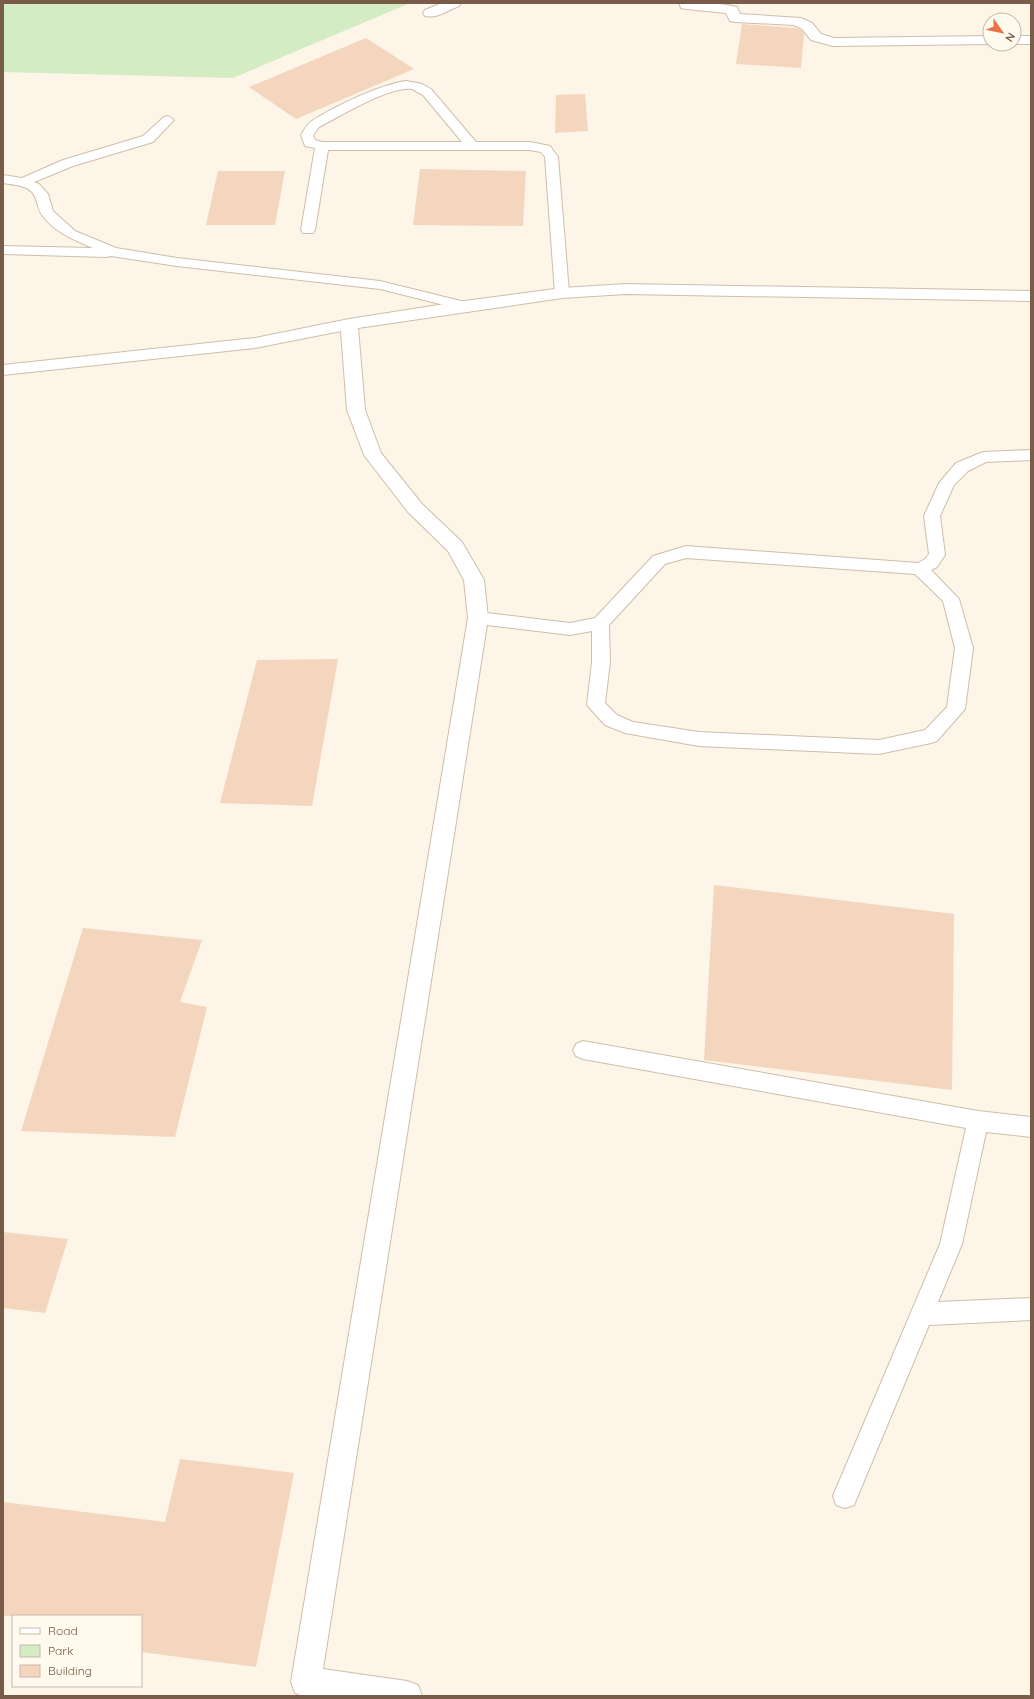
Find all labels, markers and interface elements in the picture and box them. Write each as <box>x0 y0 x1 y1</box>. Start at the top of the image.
north arrow <box>982 12 1022 52</box>
text: N <box>1002 30 1018 45</box>
legend <box>12 1615 142 1687</box>
text: Road <box>48 1623 78 1638</box>
text: Park <box>48 1643 73 1658</box>
text: Building <box>48 1663 92 1678</box>

